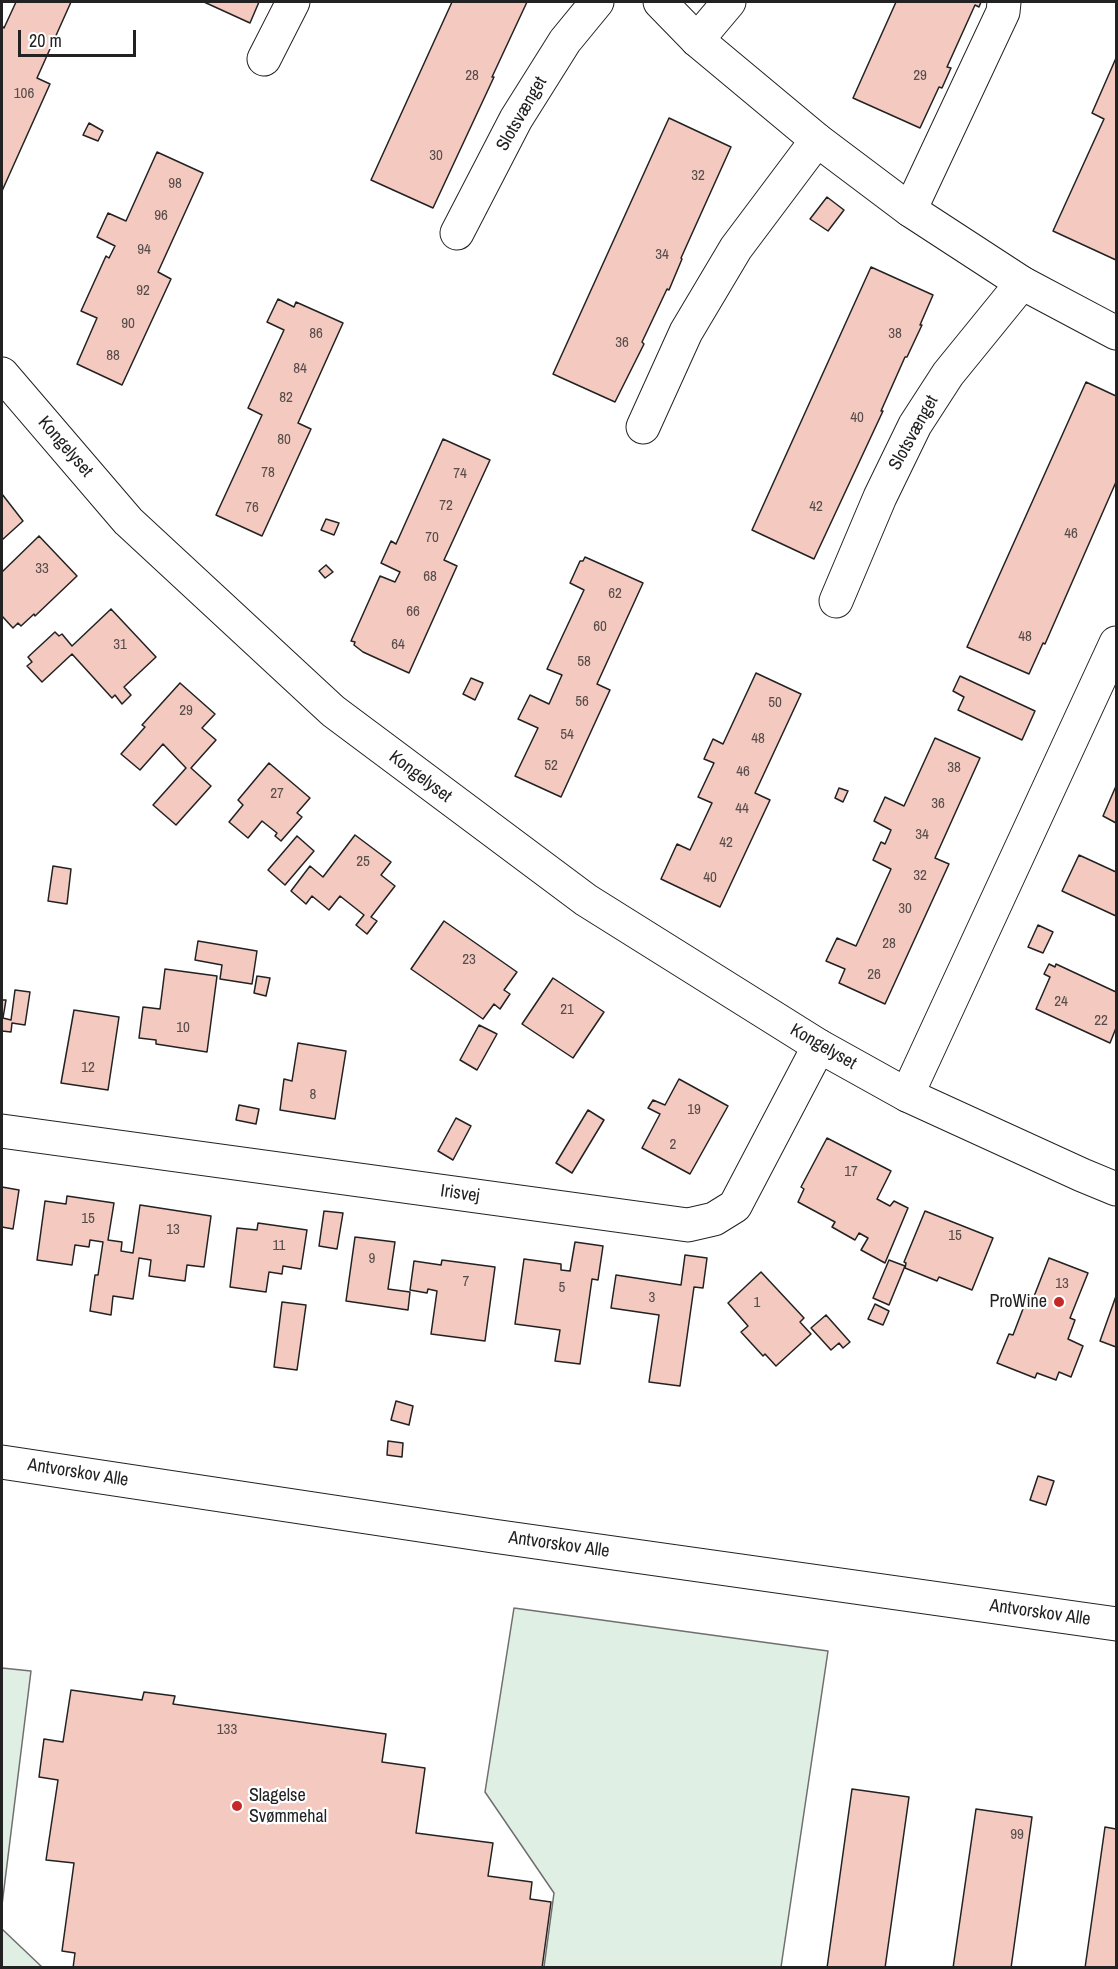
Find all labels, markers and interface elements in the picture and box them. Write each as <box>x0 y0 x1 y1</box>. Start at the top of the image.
scale bar <box>21 18 140 56</box>
text: 20 m <box>29 28 62 53</box>
house number: 28 <box>465 67 479 85</box>
house number: 29 <box>913 67 927 85</box>
street label: Slotsvænget <box>492 73 552 155</box>
house number: 106 <box>14 85 34 103</box>
house number: 30 <box>429 147 443 165</box>
house number: 32 <box>691 167 705 185</box>
house number: 98 <box>168 175 182 193</box>
house number: 96 <box>154 207 168 225</box>
house number: 94 <box>137 241 151 259</box>
house number: 34 <box>655 246 669 264</box>
house number: 92 <box>136 282 150 300</box>
house number: 90 <box>121 315 135 333</box>
house number: 86 <box>309 325 323 343</box>
house number: 38 <box>888 325 902 343</box>
house number: 36 <box>615 334 629 352</box>
house number: 88 <box>106 347 120 365</box>
house number: 84 <box>293 360 307 378</box>
house number: 82 <box>279 389 293 407</box>
street label: Slotsvænget <box>885 392 943 474</box>
house number: 40 <box>850 409 864 427</box>
street label: Kongelyset <box>33 412 97 482</box>
house number: 80 <box>277 431 291 449</box>
house number: 78 <box>261 464 275 482</box>
house number: 74 <box>453 465 467 483</box>
house number: 72 <box>439 497 453 515</box>
house number: 42 <box>809 498 823 516</box>
house number: 76 <box>245 499 259 517</box>
house number: 46 <box>1064 525 1078 543</box>
house number: 70 <box>425 529 439 547</box>
house number: 33 <box>35 560 49 578</box>
house number: 68 <box>423 568 437 586</box>
house number: 62 <box>608 585 622 603</box>
house number: 66 <box>406 603 420 621</box>
house number: 60 <box>593 618 607 636</box>
house number: 48 <box>1018 628 1032 646</box>
house number: 31 <box>113 636 127 654</box>
house number: 64 <box>391 636 405 654</box>
house number: 58 <box>577 653 591 671</box>
house number: 56 <box>575 693 589 711</box>
house number: 50 <box>768 694 782 712</box>
house number: 29 <box>179 702 193 720</box>
house number: 54 <box>560 726 574 744</box>
house number: 48 <box>751 730 765 748</box>
street label: Kongelyset <box>384 746 456 808</box>
house number: 52 <box>544 757 558 775</box>
house number: 38 <box>947 759 961 777</box>
house number: 46 <box>736 763 750 781</box>
house number: 27 <box>270 785 284 803</box>
house number: 36 <box>931 795 945 813</box>
house number: 44 <box>735 800 749 818</box>
house number: 34 <box>915 826 929 844</box>
house number: 42 <box>719 834 733 852</box>
house number: 25 <box>356 853 370 871</box>
house number: 32 <box>913 867 927 885</box>
house number: 40 <box>703 869 717 887</box>
house number: 30 <box>898 900 912 918</box>
house number: 28 <box>882 935 896 953</box>
house number: 23 <box>462 951 476 969</box>
house number: 26 <box>867 966 881 984</box>
house number: 24 <box>1054 993 1068 1011</box>
house number: 21 <box>560 1001 574 1019</box>
house number: 22 <box>1094 1012 1108 1030</box>
house number: 10 <box>176 1019 190 1037</box>
street label: Kongelyset <box>786 1019 860 1075</box>
house number: 12 <box>81 1059 95 1077</box>
house number: 8 <box>310 1086 316 1104</box>
house number: 19 <box>687 1101 701 1119</box>
house number: 2 <box>670 1136 676 1154</box>
house number: 17 <box>844 1163 858 1181</box>
street label: Irisvej <box>439 1181 481 1207</box>
house number: 15 <box>81 1210 95 1228</box>
house number: 13 <box>166 1221 180 1239</box>
house number: 15 <box>948 1227 962 1245</box>
house number: 11 <box>273 1237 285 1255</box>
house number: 9 <box>369 1250 375 1268</box>
house number: 7 <box>463 1273 469 1291</box>
house number: 13 <box>1055 1275 1069 1293</box>
house number: 5 <box>559 1279 565 1297</box>
house number: 3 <box>649 1289 655 1307</box>
place label: ProWine <box>990 1291 1047 1313</box>
house number: 1 <box>754 1294 760 1312</box>
marker: ProWine <box>1052 1295 1066 1309</box>
street label: Antvorskov Alle <box>26 1454 130 1492</box>
street label: Antvorskov Alle <box>507 1527 611 1563</box>
street label: Antvorskov Alle <box>988 1595 1092 1631</box>
house number: 133 <box>217 1721 237 1739</box>
place label: Slagelse Svømmehal <box>249 1785 327 1828</box>
marker: Slagelse Svømmehal <box>230 1799 244 1813</box>
house number: 99 <box>1010 1826 1024 1844</box>

